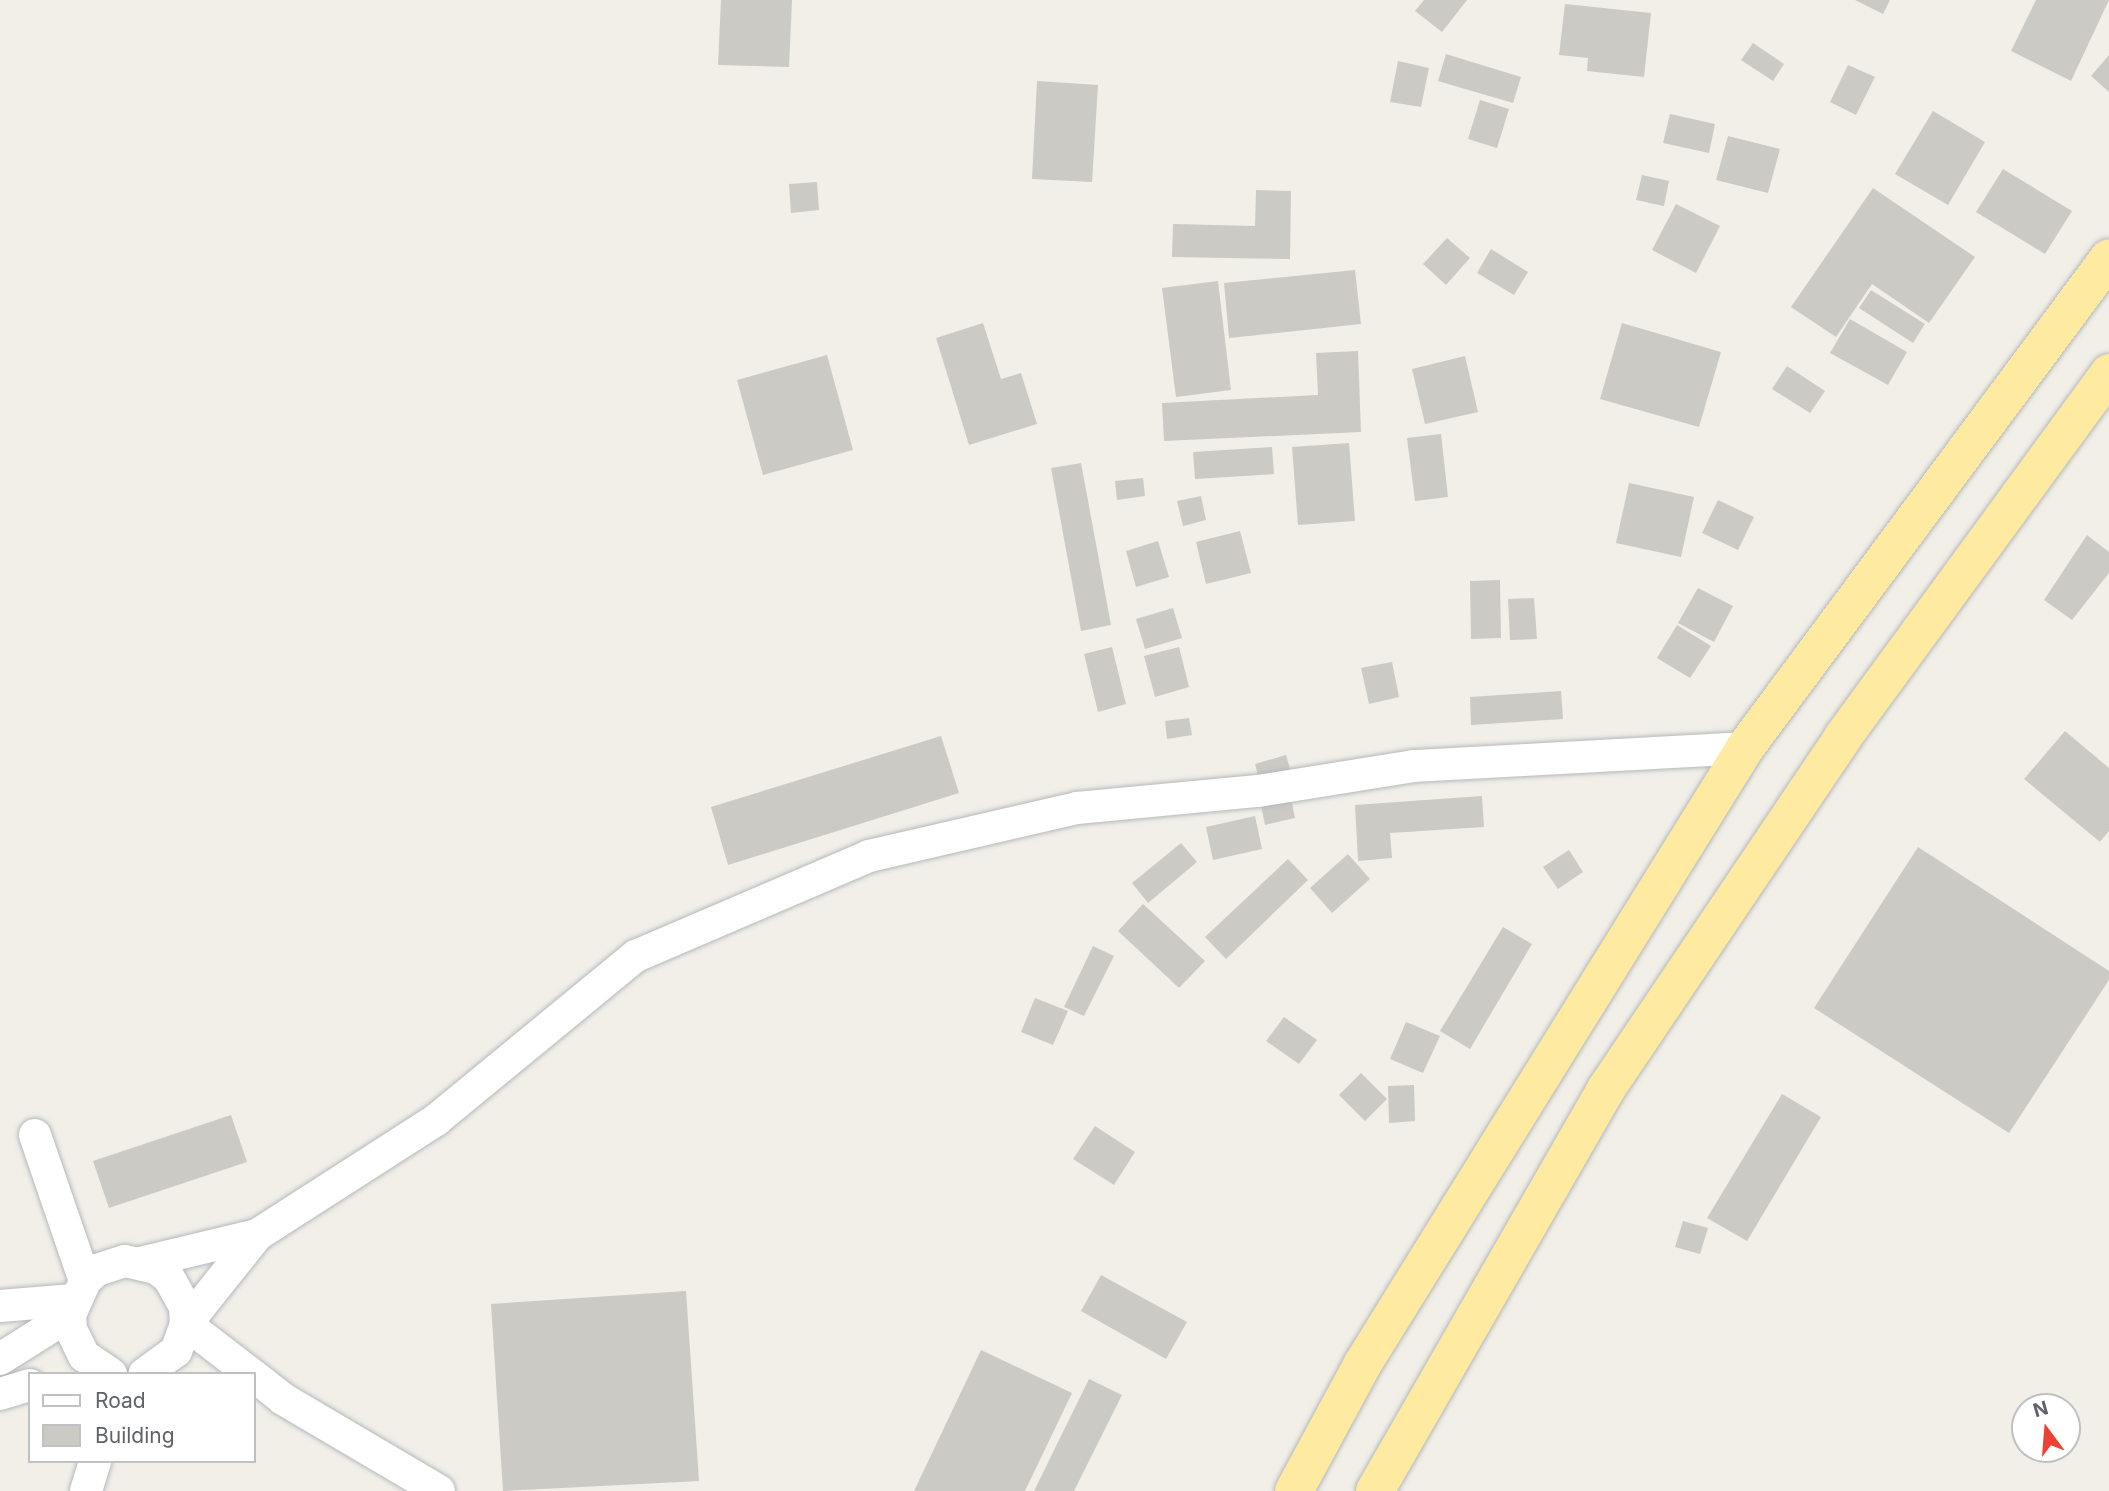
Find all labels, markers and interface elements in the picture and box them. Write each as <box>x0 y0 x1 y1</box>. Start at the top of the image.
legend <box>28 1372 256 1463</box>
text: Road <box>95 1388 146 1413</box>
north arrow <box>2011 1393 2081 1463</box>
text: N <box>2030 1396 2051 1422</box>
text: Building <box>95 1423 175 1448</box>

